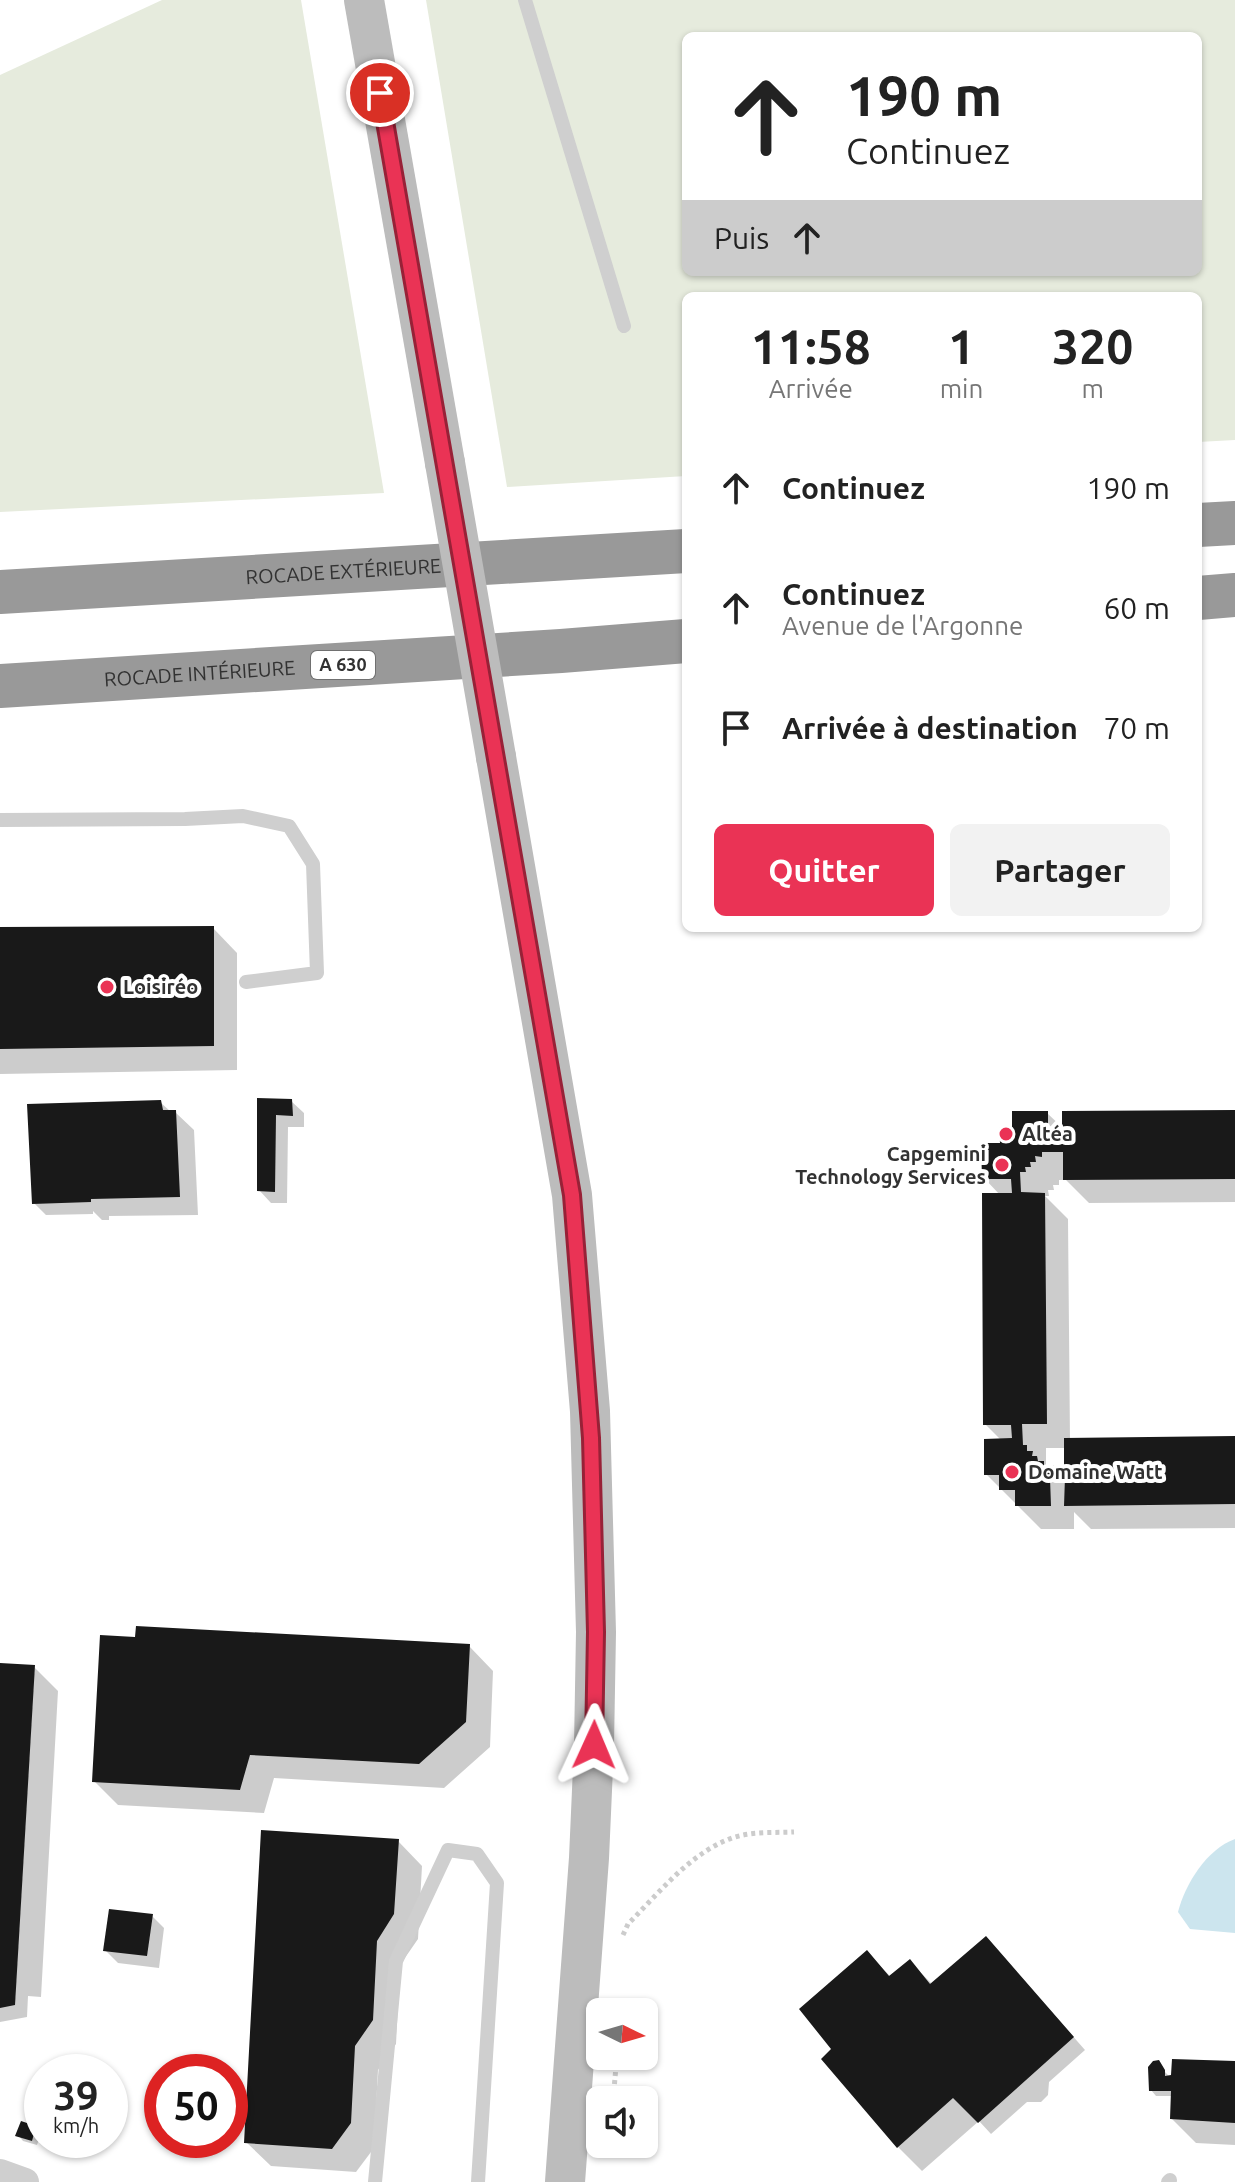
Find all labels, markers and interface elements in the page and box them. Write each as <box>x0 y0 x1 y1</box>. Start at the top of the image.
pin <box>346 59 414 127</box>
icon: ahead <box>714 64 818 168</box>
text: 190 m <box>846 64 1002 127</box>
icon: arrive <box>358 71 402 115</box>
text: Continuez <box>846 130 1010 171</box>
icon: ahead <box>785 216 829 260</box>
text: Puis <box>714 221 769 255</box>
text: 11:58 <box>751 319 871 373</box>
text: 1 <box>948 319 975 373</box>
text: 320 <box>1052 319 1133 373</box>
text: Arrivée <box>769 374 853 403</box>
text: min <box>940 374 983 403</box>
text: m <box>1081 374 1104 403</box>
icon: ahead <box>714 466 758 510</box>
text: Continuez <box>782 471 925 505</box>
text: 190 m <box>1086 471 1170 505</box>
street label: ROCADE EXTÉRIEURE <box>245 554 442 588</box>
text: Continuez <box>782 577 925 611</box>
icon: ahead <box>714 586 758 630</box>
text: 60 m <box>1103 591 1170 625</box>
text: Avenue de l'Argonne <box>782 611 1023 640</box>
road number: A 630 <box>311 651 375 679</box>
street label: ROCADE INTÉRIEURE <box>103 656 296 690</box>
icon: arrive <box>714 706 758 750</box>
text: Arrivée à destination <box>782 711 1078 745</box>
text: 70 m <box>1103 711 1170 745</box>
button: Quitter <box>714 824 934 916</box>
button: Partager <box>950 824 1170 916</box>
place label: Loisiréo <box>123 975 198 998</box>
marker: Loisiréo <box>98 978 116 996</box>
place label: Altéa <box>1022 1122 1073 1145</box>
marker: Altéa <box>997 1125 1015 1143</box>
place label: Capgemini Technology Services <box>795 1142 986 1188</box>
marker: Capgemini Technology Services <box>993 1156 1011 1174</box>
place label: Domaine Watt <box>1028 1460 1163 1483</box>
marker: Domaine Watt <box>1003 1463 1021 1481</box>
position arrow <box>552 1703 636 1787</box>
north arrow <box>586 1998 658 2070</box>
map controls <box>586 1998 658 2158</box>
speed limit sign: 50 <box>144 2054 248 2158</box>
text: 39 <box>53 2073 99 2118</box>
button: sound <box>586 2086 658 2158</box>
text: km/h <box>53 2114 99 2137</box>

